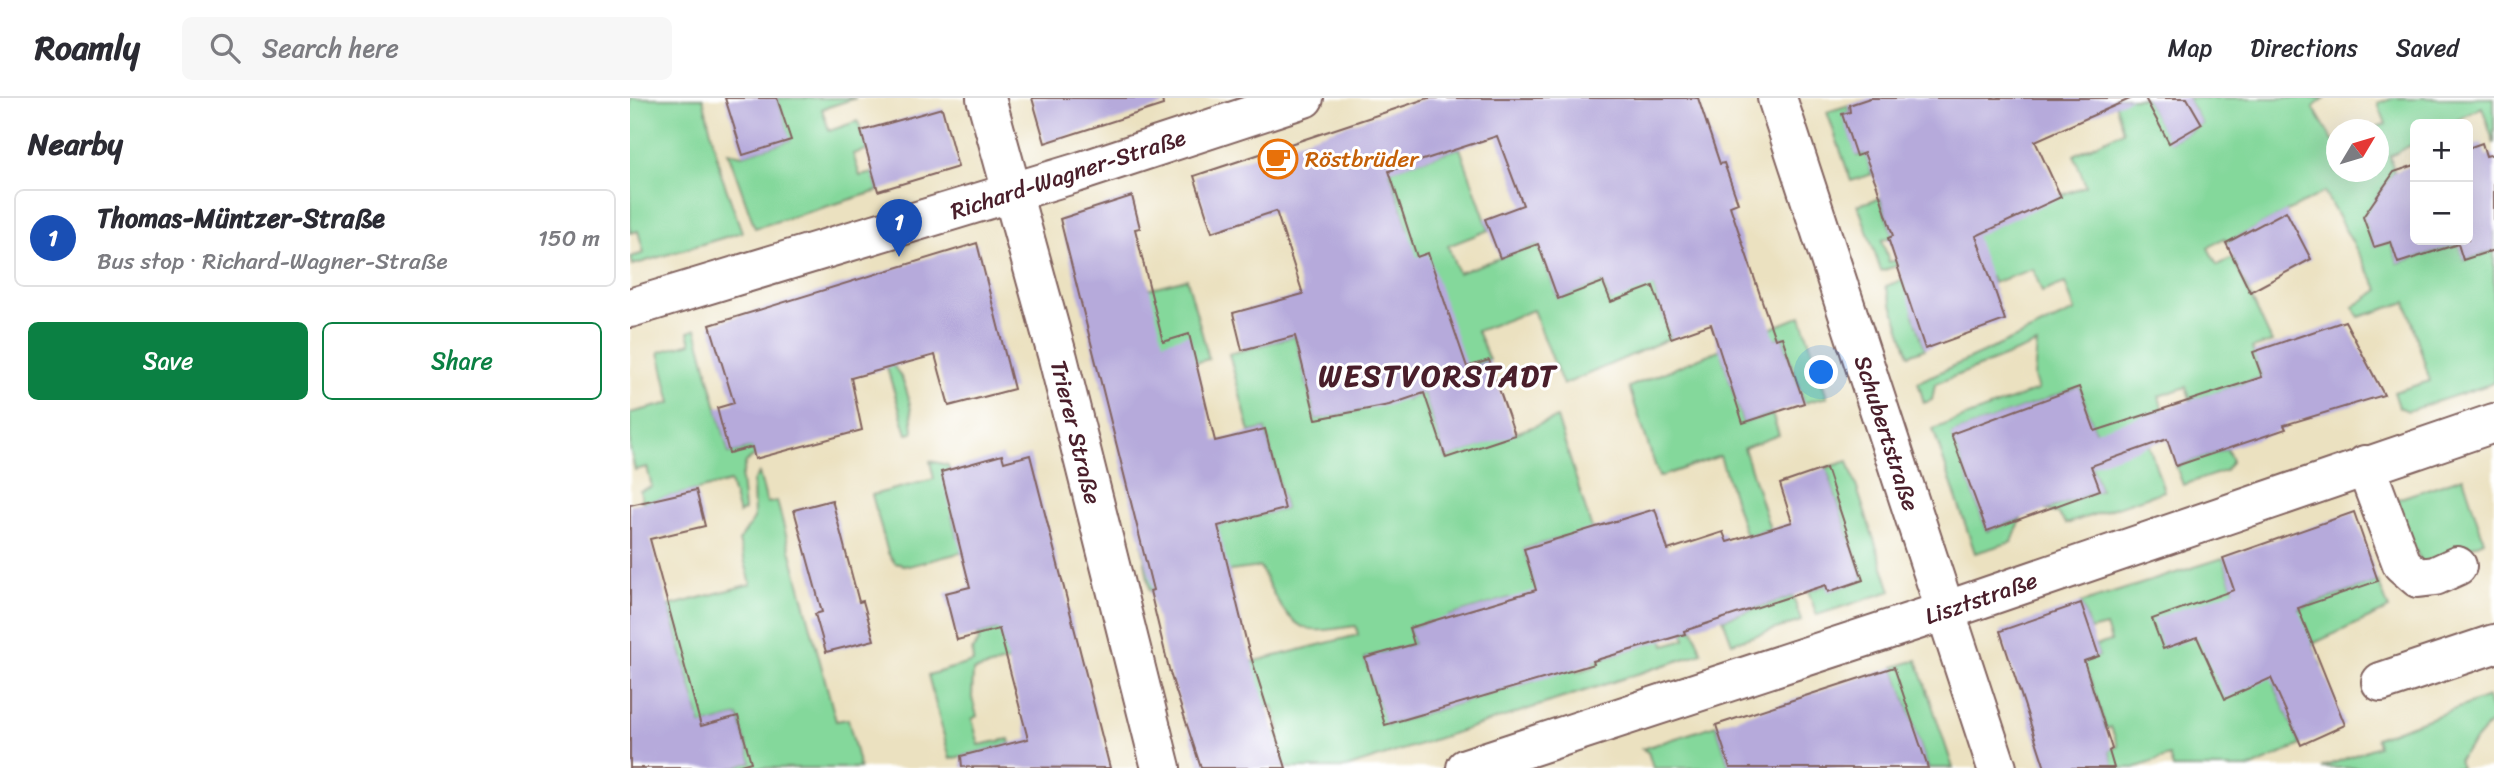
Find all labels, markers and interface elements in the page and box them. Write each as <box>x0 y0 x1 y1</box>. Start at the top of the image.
search box <box>182 17 672 80</box>
text: Roamly <box>35 19 140 77</box>
text: Search here <box>262 25 399 71</box>
text: Map <box>2168 27 2212 69</box>
text: Directions <box>2250 27 2358 69</box>
text: Saved <box>2396 27 2459 69</box>
icon: search <box>206 29 244 67</box>
text: Nearby <box>28 117 123 171</box>
street label: Richard-Wagner-Straße <box>945 117 1191 232</box>
north arrow <box>2326 119 2389 182</box>
map controls <box>2410 119 2473 245</box>
button: + <box>2410 119 2473 182</box>
cafe icon: Röstbrüder <box>1257 138 1299 180</box>
place label: Röstbrüder <box>1305 139 1420 180</box>
button: − <box>2410 182 2473 245</box>
text: Thomas-Müntzer-Straße <box>97 195 385 241</box>
pin: 1 <box>876 199 922 257</box>
text: 1 <box>48 218 58 259</box>
text: 150 m <box>538 218 600 259</box>
text: Bus stop · Richard-Wagner-Straße <box>97 241 448 282</box>
button: Save <box>28 322 308 400</box>
button: Share <box>322 322 602 400</box>
district label: WESTVORSTADT <box>1318 349 1558 403</box>
street label: Schubertstraße <box>1842 350 1931 517</box>
your location <box>1804 355 1838 389</box>
street label: Trierer Straße <box>1038 356 1113 509</box>
street label: Lisztstraße <box>1919 560 2043 637</box>

